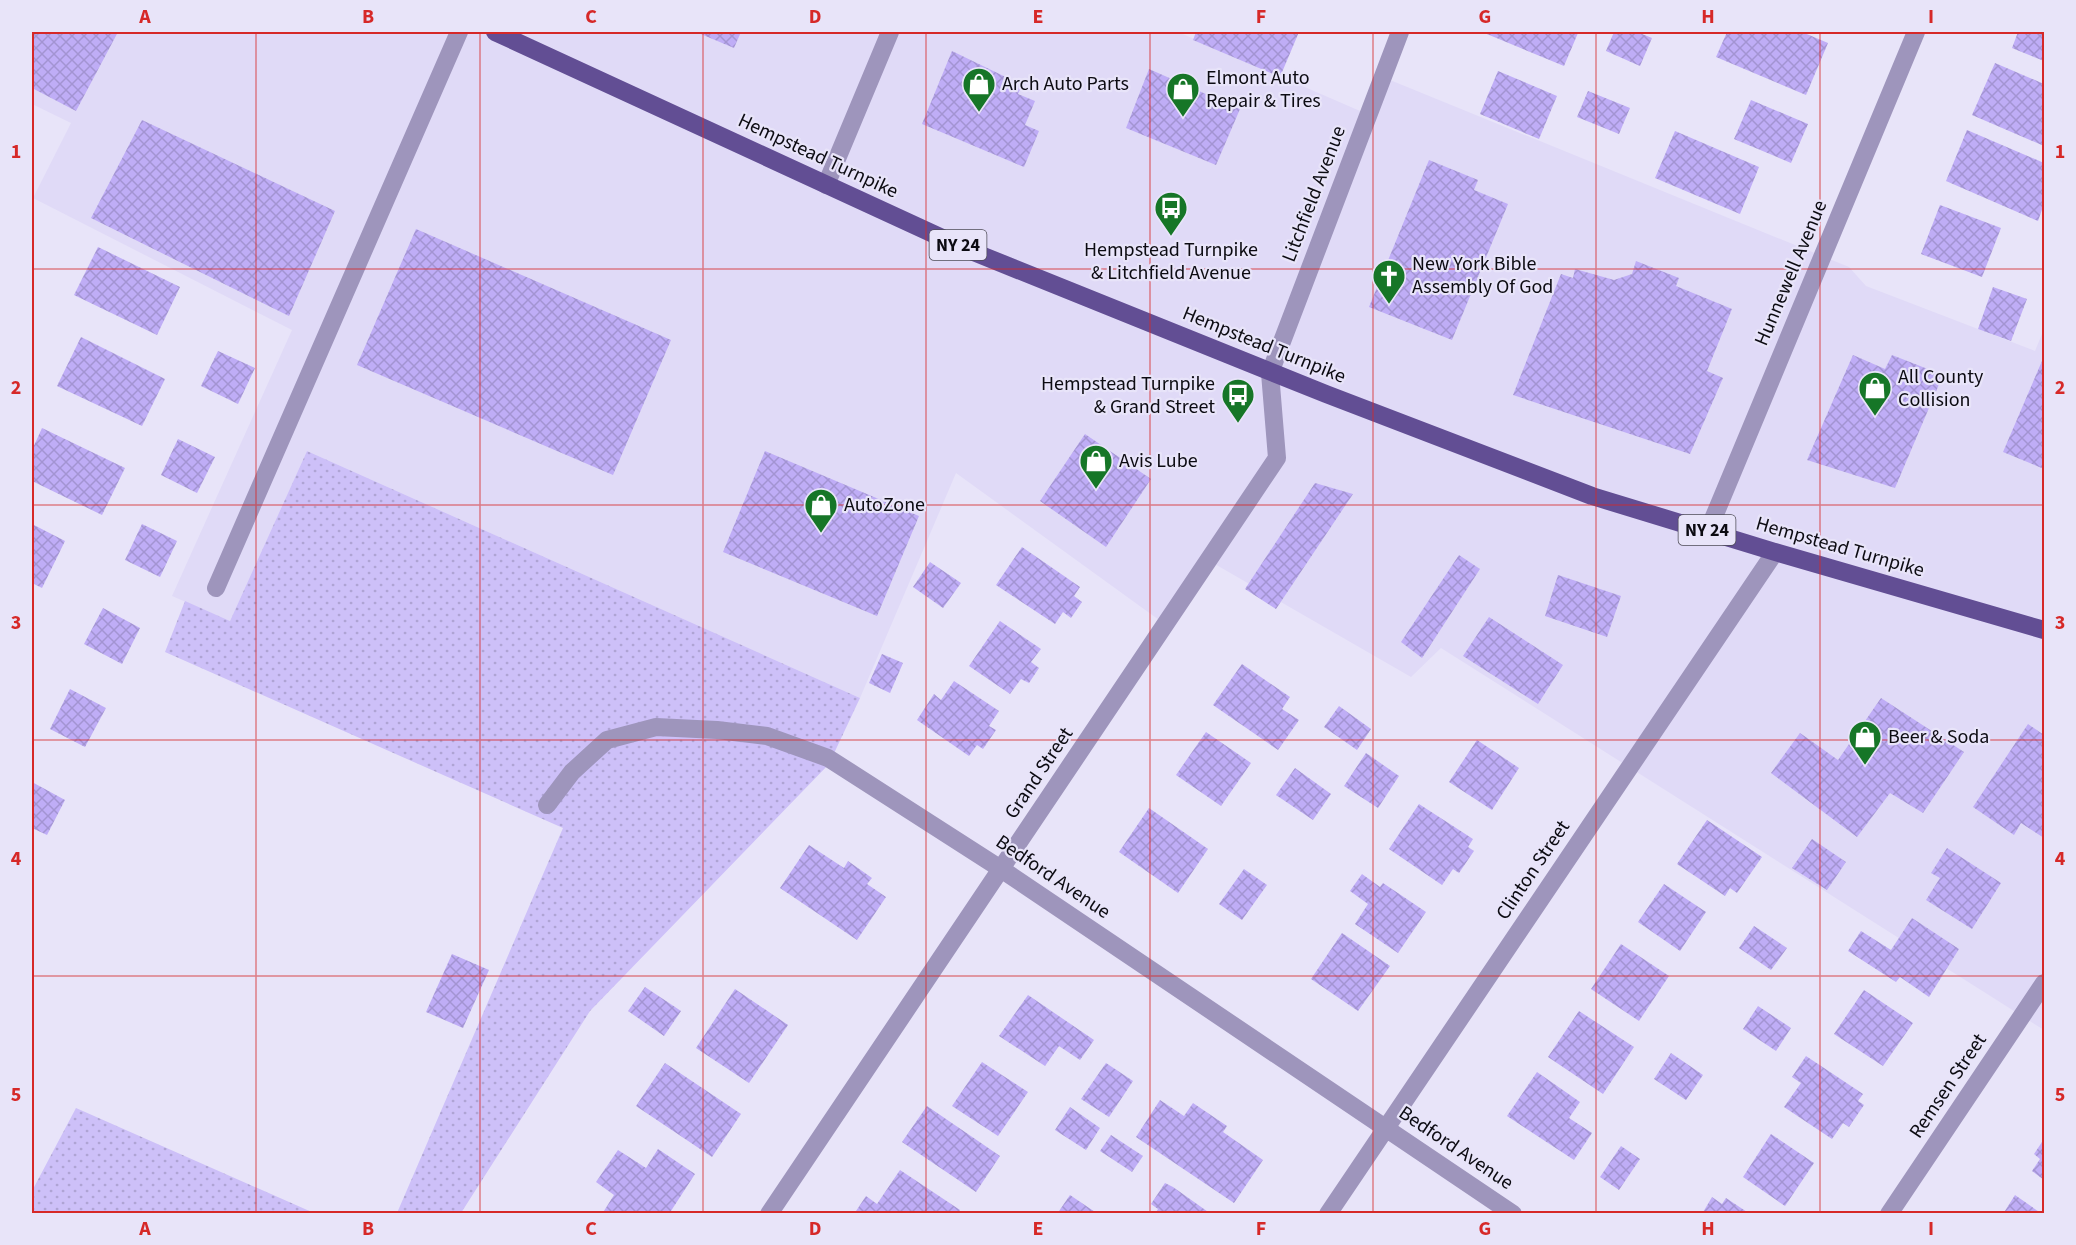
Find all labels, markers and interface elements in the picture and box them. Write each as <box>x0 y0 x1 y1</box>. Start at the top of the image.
text: A <box>138 3 151 31</box>
text: B <box>362 3 374 31</box>
text: C <box>585 3 597 31</box>
text: D <box>809 3 821 31</box>
text: E <box>1033 3 1043 31</box>
text: F <box>1256 3 1266 31</box>
text: G <box>1479 3 1491 31</box>
text: H <box>1701 3 1715 31</box>
text: I <box>1928 3 1934 31</box>
place label: Elmont Auto Repair & Tires <box>1206 64 1321 115</box>
shop icon: Arch Auto Parts <box>961 66 997 113</box>
place label: Arch Auto Parts <box>1002 70 1129 98</box>
shop icon: Elmont Auto Repair & Tires <box>1165 71 1201 118</box>
street label: Hempstead Turnpike <box>733 107 903 205</box>
street label: Litchfield Avenue <box>1275 122 1353 266</box>
text: 1 <box>11 138 21 166</box>
text: 1 <box>2055 138 2065 166</box>
bus stop icon: Hempstead Turnpike & Litchfield Avenue <box>1153 190 1189 237</box>
street label: Hunnewell Avenue <box>1748 196 1834 350</box>
road number: NY 24 <box>930 230 986 260</box>
place label: Hempstead Turnpike & Litchfield Avenue <box>1084 236 1258 287</box>
place label: New York Bible Assembly Of God <box>1412 250 1553 301</box>
church icon: New York Bible Assembly Of God <box>1371 258 1407 305</box>
street label: Hempstead Turnpike <box>1178 299 1350 391</box>
place label: All County Collision <box>1898 363 1984 414</box>
place label: Hempstead Turnpike & Grand Street <box>1041 370 1215 421</box>
shop icon: All County Collision <box>1857 370 1893 417</box>
text: 2 <box>11 374 21 402</box>
text: 2 <box>2055 374 2065 402</box>
bus stop icon: Hempstead Turnpike & Grand Street <box>1220 377 1256 424</box>
shop icon: Avis Lube <box>1078 443 1114 490</box>
place label: Avis Lube <box>1119 447 1198 475</box>
shop icon: AutoZone <box>803 487 839 534</box>
place label: AutoZone <box>844 491 925 519</box>
street label: Hempstead Turnpike <box>1753 510 1928 584</box>
road number: NY 24 <box>1678 515 1736 545</box>
text: 3 <box>11 609 21 637</box>
text: 3 <box>2055 609 2065 637</box>
shop icon: Beer & Soda <box>1847 719 1883 766</box>
street label: Grand Street <box>998 721 1080 824</box>
place label: Beer & Soda <box>1888 723 1989 751</box>
street label: Clinton Street <box>1489 814 1577 925</box>
street label: Bedford Avenue <box>990 828 1116 926</box>
text: 4 <box>11 845 22 873</box>
text: 4 <box>2055 845 2066 873</box>
street label: Remsen Street <box>1903 1028 1994 1144</box>
text: 5 <box>11 1081 21 1109</box>
text: 5 <box>2055 1081 2065 1109</box>
street label: Bedford Avenue <box>1393 1099 1519 1197</box>
text: A <box>138 1215 151 1243</box>
text: B <box>362 1215 374 1243</box>
text: C <box>585 1215 597 1243</box>
text: D <box>809 1215 821 1243</box>
text: E <box>1033 1215 1043 1243</box>
text: F <box>1256 1215 1266 1243</box>
text: G <box>1479 1215 1491 1243</box>
text: H <box>1701 1215 1715 1243</box>
text: I <box>1928 1215 1934 1243</box>

